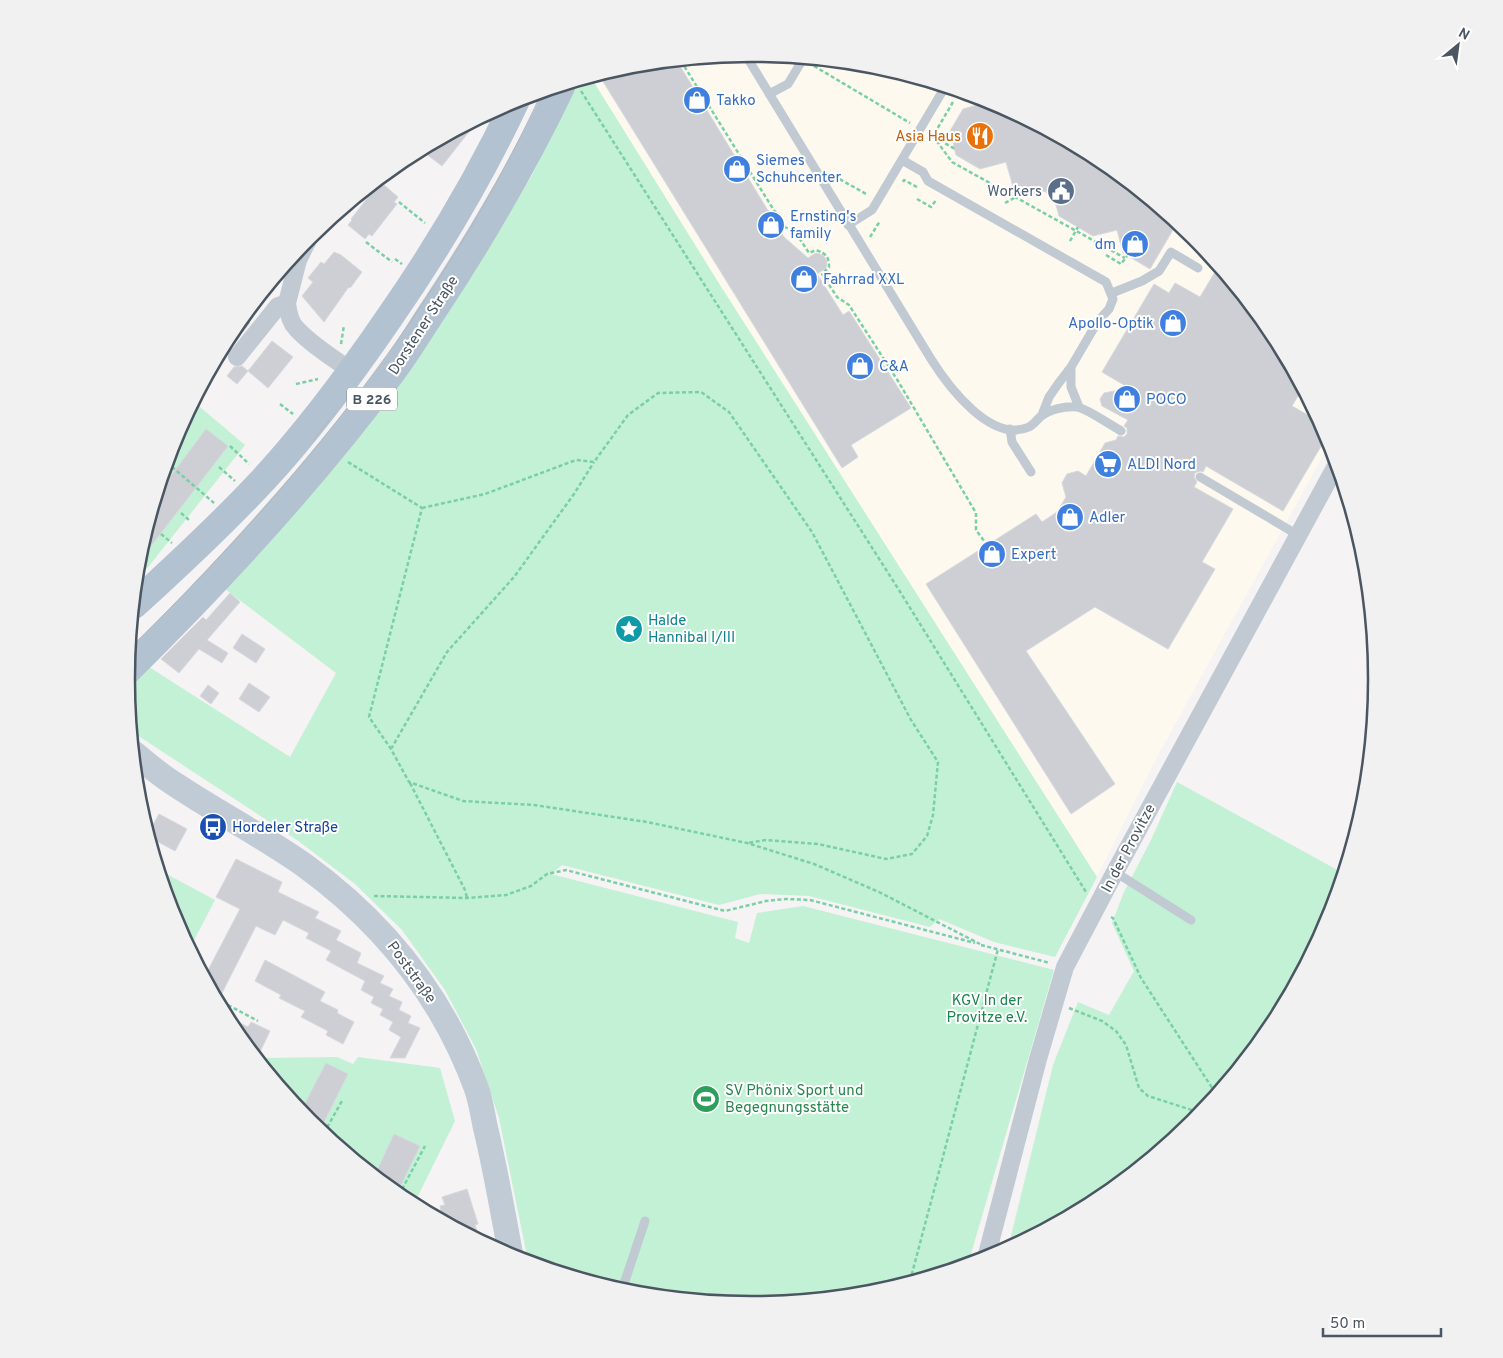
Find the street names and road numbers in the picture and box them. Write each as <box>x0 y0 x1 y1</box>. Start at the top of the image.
street label: Dorstener Straße <box>385 273 463 379</box>
road number: B 226 <box>347 388 397 410</box>
street label: In der Provitze <box>1098 801 1161 896</box>
street label: Poststraße <box>382 938 440 1008</box>

